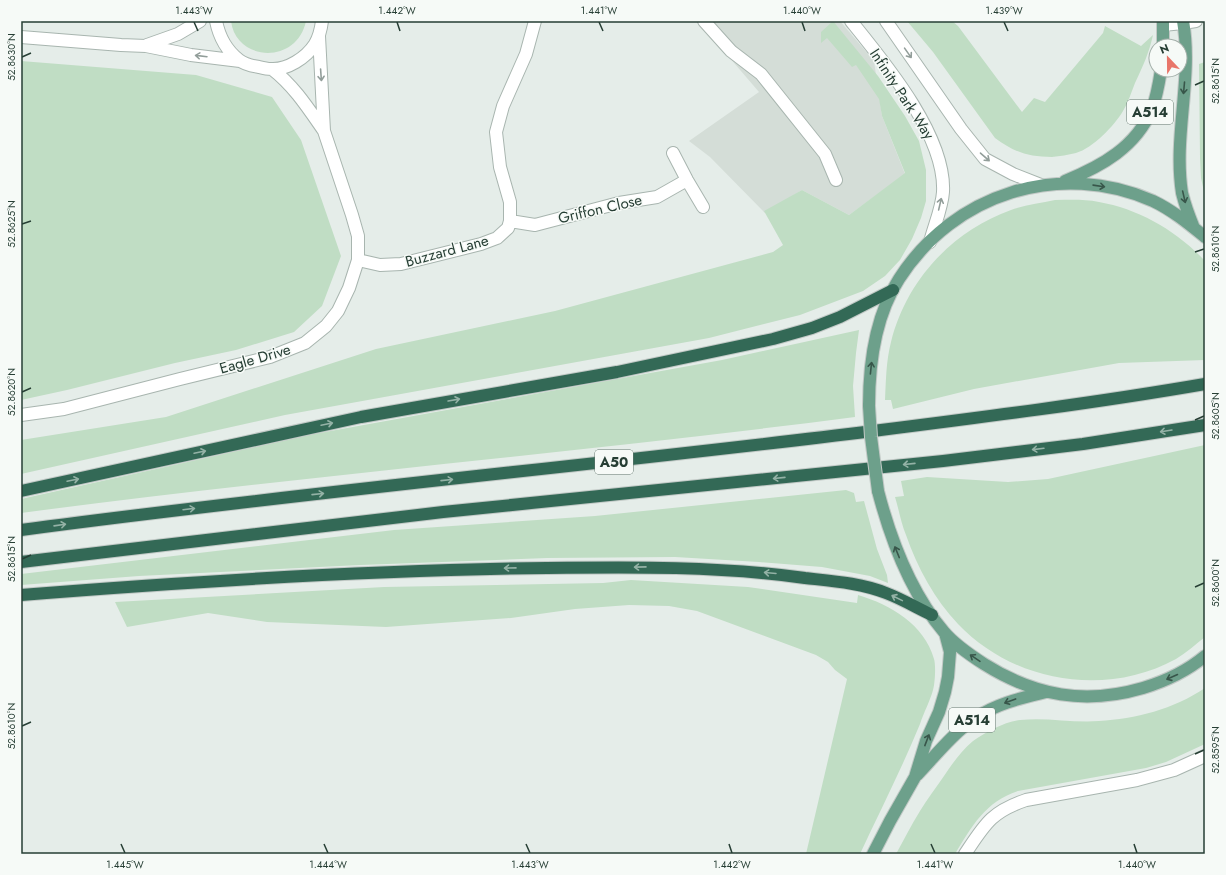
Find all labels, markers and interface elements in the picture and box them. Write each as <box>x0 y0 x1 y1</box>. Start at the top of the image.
text: 1.443°W <box>175 3 213 18</box>
text: 1.442°W <box>378 3 416 18</box>
text: 1.441°W <box>581 3 617 18</box>
text: 1.440°W <box>783 3 821 18</box>
text: 1.439°W <box>985 3 1023 18</box>
text: 52.8630°N <box>4 33 19 81</box>
north arrow <box>1148 38 1188 78</box>
text: N <box>1157 40 1171 58</box>
street label: Infinity Park Way <box>864 44 940 144</box>
one-way arrow <box>904 47 912 58</box>
one-way arrow <box>195 52 208 60</box>
text: 52.8615°N <box>1208 58 1223 104</box>
one-way arrow <box>318 68 325 81</box>
one-way arrow <box>1181 81 1188 94</box>
road number: A514 <box>1127 100 1173 124</box>
one-way arrow <box>980 153 990 162</box>
one-way arrow <box>1092 182 1105 190</box>
street label: Griffon Close <box>556 189 644 229</box>
one-way arrow <box>1180 190 1188 203</box>
one-way arrow <box>937 198 945 211</box>
text: 52.8625°N <box>4 200 19 248</box>
text: 52.8610°N <box>1208 226 1223 272</box>
street label: Buzzard Lane <box>403 229 491 273</box>
street label: Eagle Drive <box>217 338 293 380</box>
one-way arrow <box>867 362 874 375</box>
text: 52.8620°N <box>4 368 19 416</box>
text: 52.8605°N <box>1208 392 1223 440</box>
one-way arrow <box>448 396 461 404</box>
one-way arrow <box>320 420 333 428</box>
one-way arrow <box>1160 427 1173 435</box>
one-way arrow <box>1032 446 1045 453</box>
one-way arrow <box>193 447 206 455</box>
road number: A50 <box>595 450 633 474</box>
one-way arrow <box>903 461 916 468</box>
one-way arrow <box>773 474 786 482</box>
one-way arrow <box>66 475 79 483</box>
one-way arrow <box>440 477 453 484</box>
one-way arrow <box>311 491 324 498</box>
one-way arrow <box>182 505 195 513</box>
one-way arrow <box>53 521 66 529</box>
text: 52.8615°N <box>4 536 19 582</box>
one-way arrow <box>893 546 901 558</box>
text: 52.8600°N <box>1208 559 1223 607</box>
one-way arrow <box>634 563 647 571</box>
one-way arrow <box>504 564 517 572</box>
one-way arrow <box>764 570 777 577</box>
one-way arrow <box>891 594 903 601</box>
one-way arrow <box>970 654 981 662</box>
one-way arrow <box>1166 674 1178 681</box>
one-way arrow <box>1004 698 1016 706</box>
text: 52.8610°N <box>4 703 19 749</box>
road number: A514 <box>949 708 995 732</box>
text: 52.8595°N <box>1208 726 1223 774</box>
one-way arrow <box>924 735 931 747</box>
text: 1.445°W <box>106 857 144 872</box>
text: 1.444°W <box>309 857 347 872</box>
text: 1.443°W <box>511 857 549 872</box>
text: 1.442°W <box>713 857 751 872</box>
text: 1.441°W <box>917 857 953 872</box>
text: 1.440°W <box>1118 857 1156 872</box>

